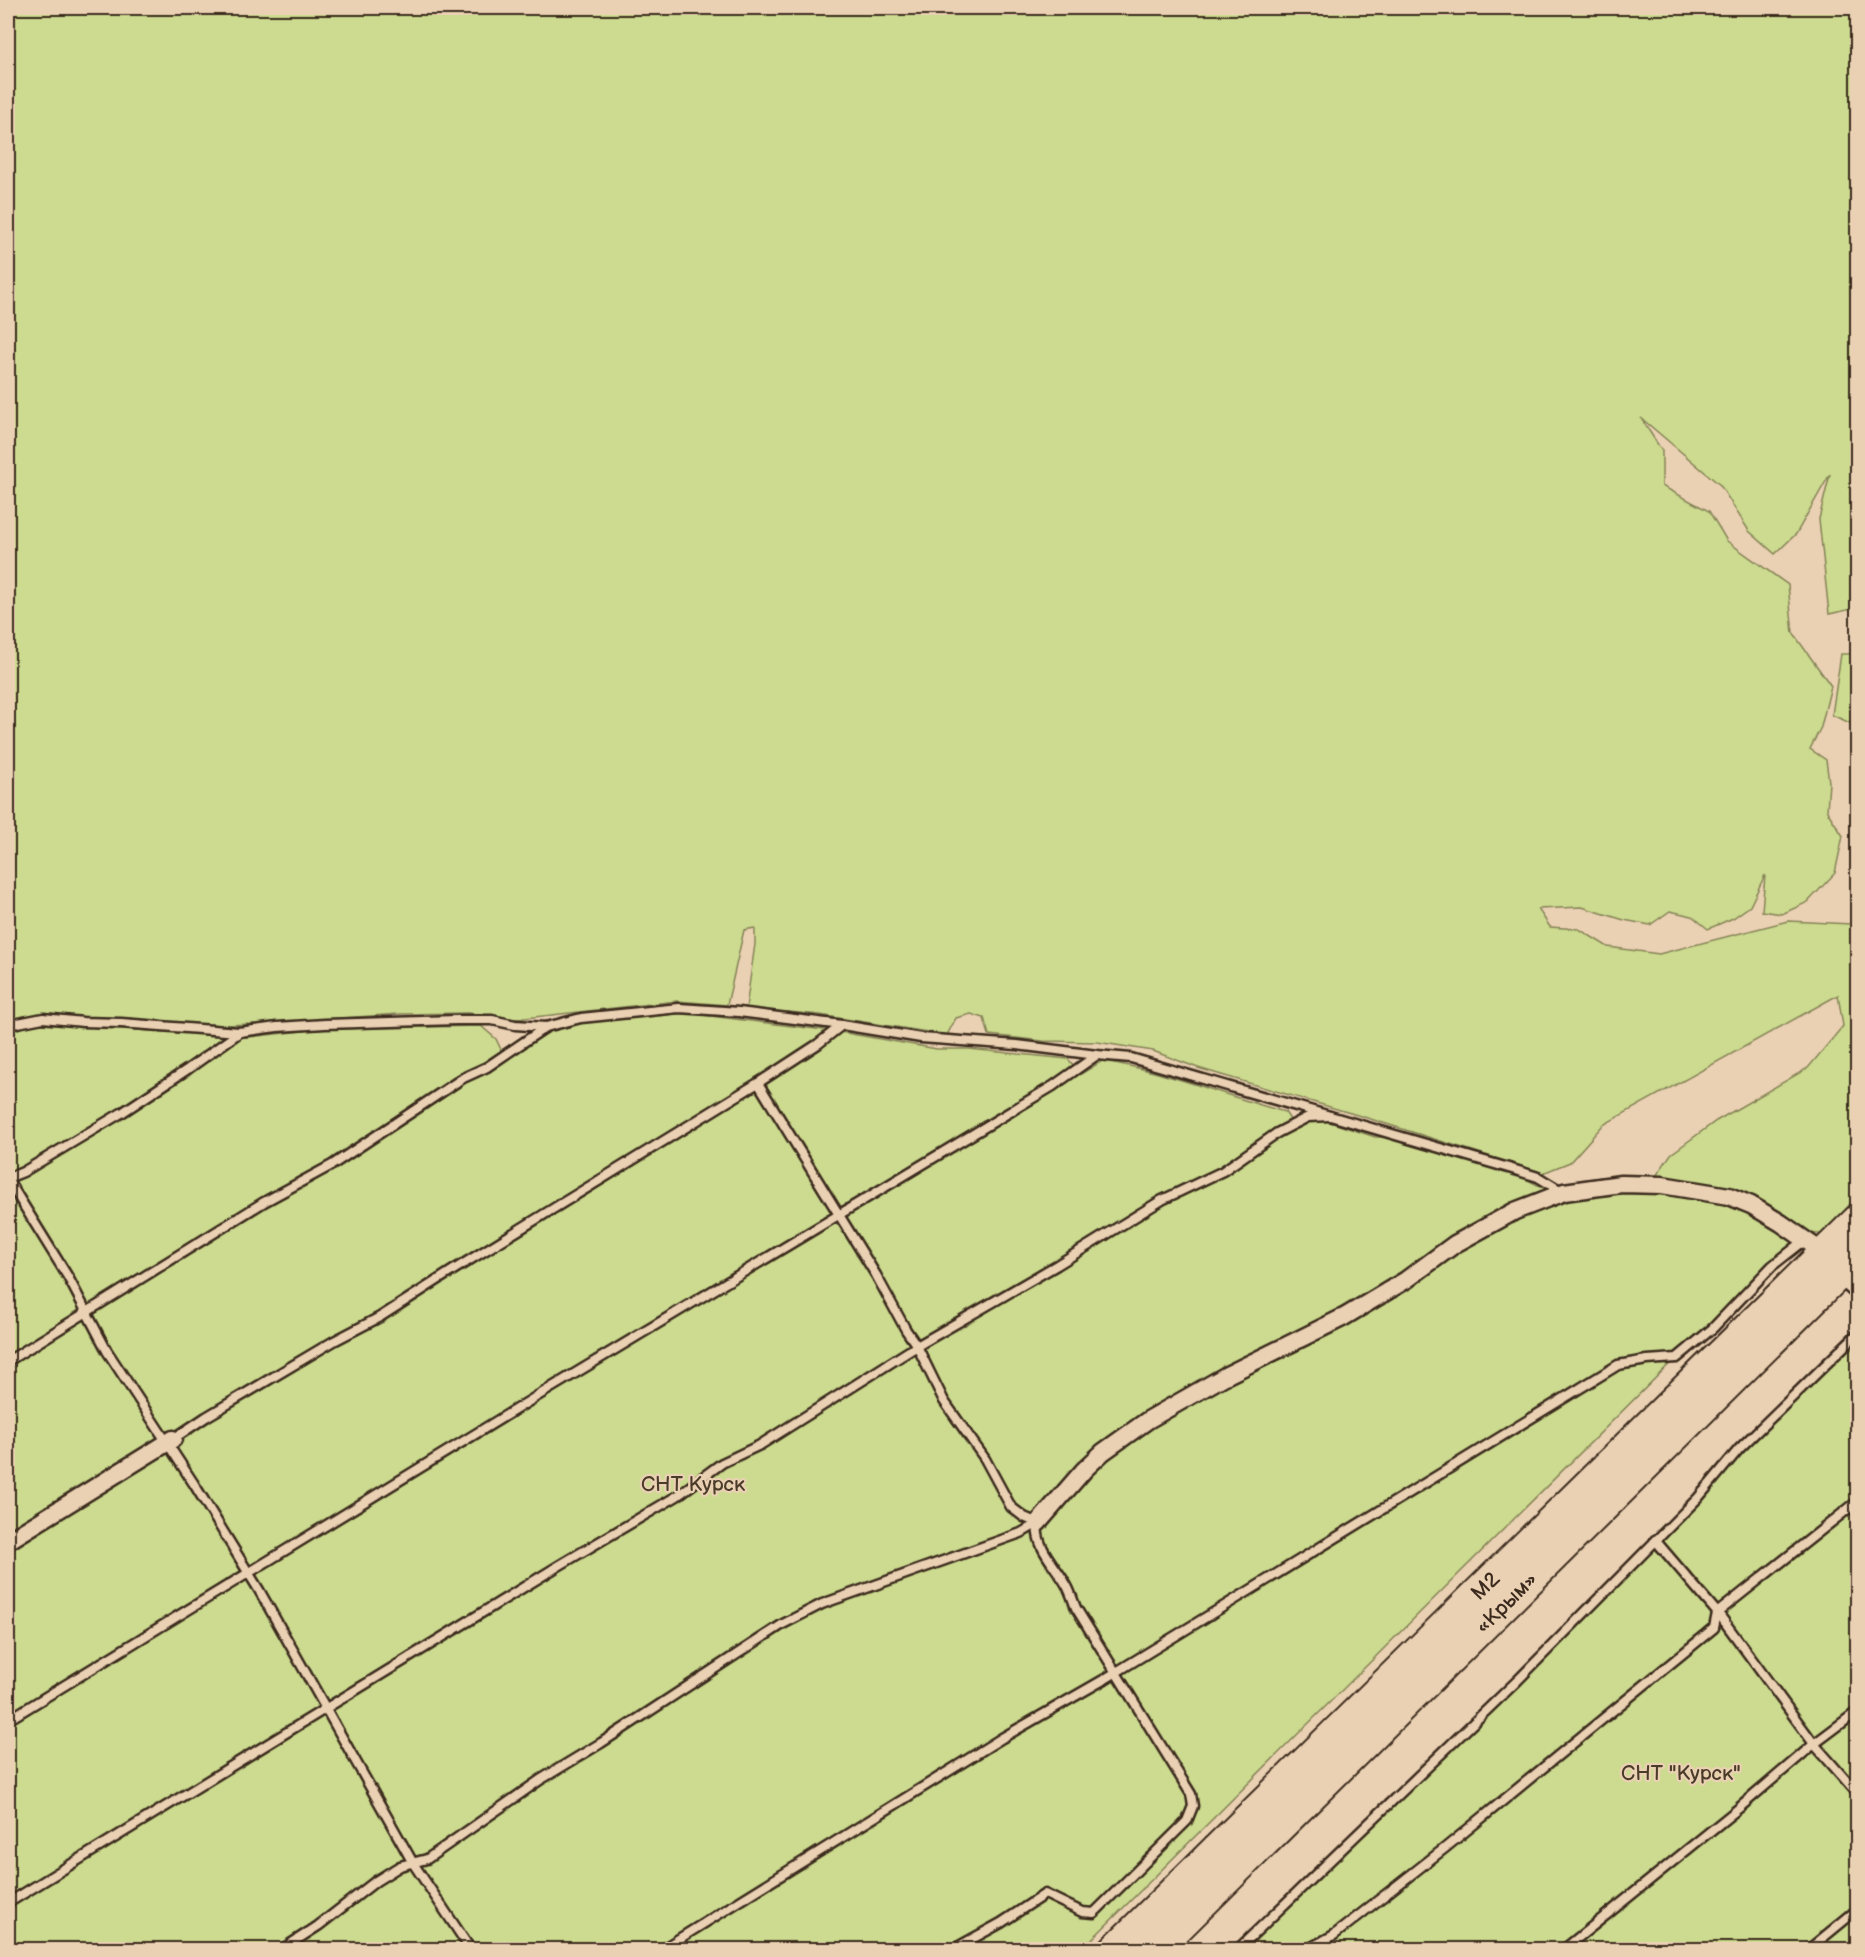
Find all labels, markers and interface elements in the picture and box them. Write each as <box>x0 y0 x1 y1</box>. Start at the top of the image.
park label: СНТ Курск <box>641 1472 745 1497</box>
street label: М2 <box>1466 1566 1505 1605</box>
street label: «Крым» <box>1470 1567 1543 1639</box>
park label: СНТ "Курск" <box>1621 1761 1741 1786</box>

